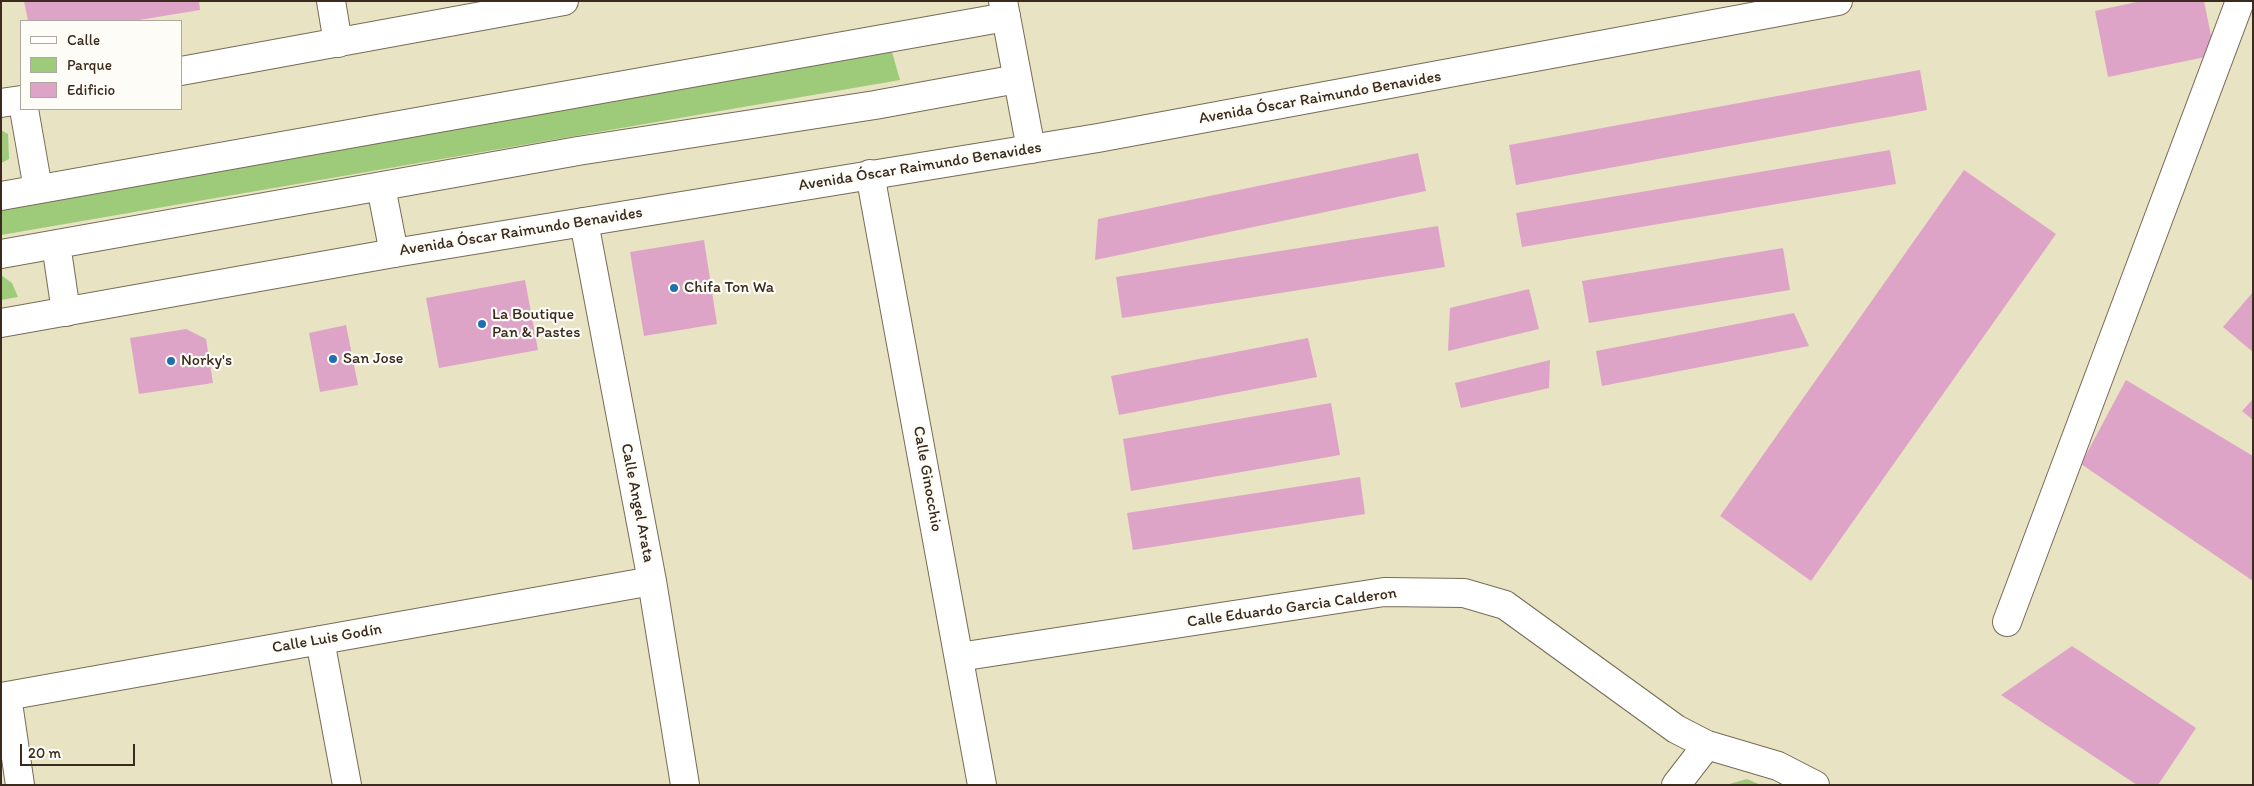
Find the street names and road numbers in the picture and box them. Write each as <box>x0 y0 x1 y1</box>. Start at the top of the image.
street label: Avenida Óscar Raimundo Benavides <box>1197 67 1443 129</box>
street label: Avenida Óscar Raimundo Benavides <box>797 138 1043 196</box>
street label: Avenida Óscar Raimundo Benavides <box>398 203 644 261</box>
street label: Calle Ginocchio <box>908 425 946 533</box>
street label: Calle Angel Arata <box>616 442 658 564</box>
street label: Calle Eduardo Garcia Calderon <box>1186 584 1398 632</box>
street label: Calle Luis Godín <box>271 620 383 658</box>

